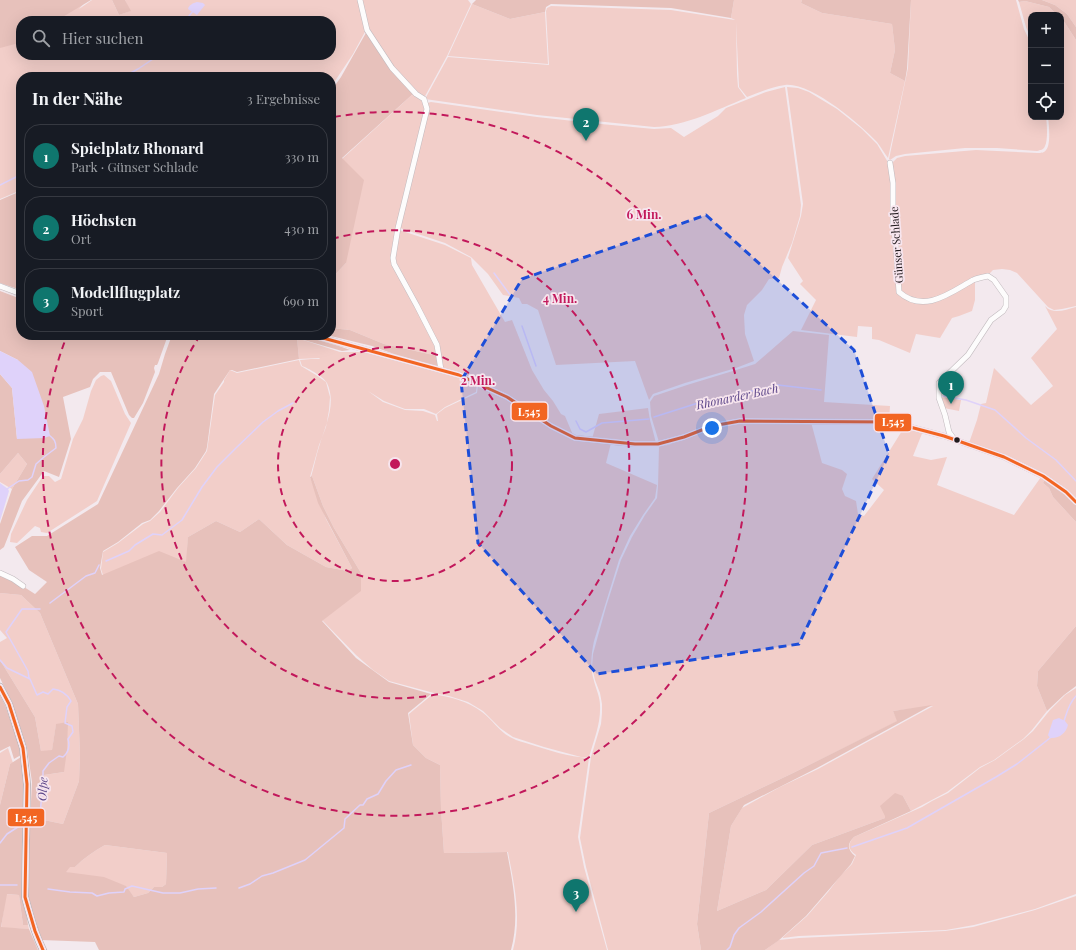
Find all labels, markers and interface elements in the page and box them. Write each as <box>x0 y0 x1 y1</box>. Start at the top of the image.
map controls <box>1028 12 1064 120</box>
button: + <box>1028 12 1064 48</box>
search box <box>16 16 336 60</box>
icon: search <box>30 27 52 49</box>
text: Hier suchen <box>62 28 144 48</box>
button: − <box>1028 48 1064 84</box>
button: locate <box>1028 84 1064 120</box>
text: In der Nähe <box>32 87 123 109</box>
text: 3 Ergebnisse <box>247 90 320 107</box>
pin: 2 <box>573 108 599 141</box>
text: Spielplatz Rhonard <box>71 138 204 158</box>
text: 1 <box>44 148 48 165</box>
text: 330 m <box>285 148 319 165</box>
text: Park · Günser Schlade <box>71 158 198 175</box>
text: 6 Min. <box>626 206 662 222</box>
street label: Günser Schlade <box>886 206 906 284</box>
text: Höchsten <box>71 210 137 230</box>
text: 2 <box>43 220 49 237</box>
text: 430 m <box>284 220 319 237</box>
text: Ort <box>71 230 91 247</box>
text: Modellflugplatz <box>71 282 180 302</box>
text: 4 Min. <box>543 290 577 306</box>
text: 3 <box>43 292 49 309</box>
text: 690 m <box>283 292 319 309</box>
text: Sport <box>71 302 103 319</box>
pin: 1 <box>938 371 964 404</box>
text: 2 Min. <box>461 372 495 388</box>
water label: Rhonarder Bach <box>693 379 780 413</box>
line badge: L545 <box>511 402 548 421</box>
text: L545 <box>518 404 540 419</box>
line badge: L545 <box>874 413 912 432</box>
text: L545 <box>882 414 904 429</box>
your location <box>702 418 722 438</box>
unlabelled marker <box>952 435 962 445</box>
centre of rings <box>388 457 402 471</box>
water label: Olpe <box>33 777 51 801</box>
line badge: L545 <box>7 808 45 827</box>
text: L545 <box>15 810 37 825</box>
pin: 3 <box>563 879 589 912</box>

